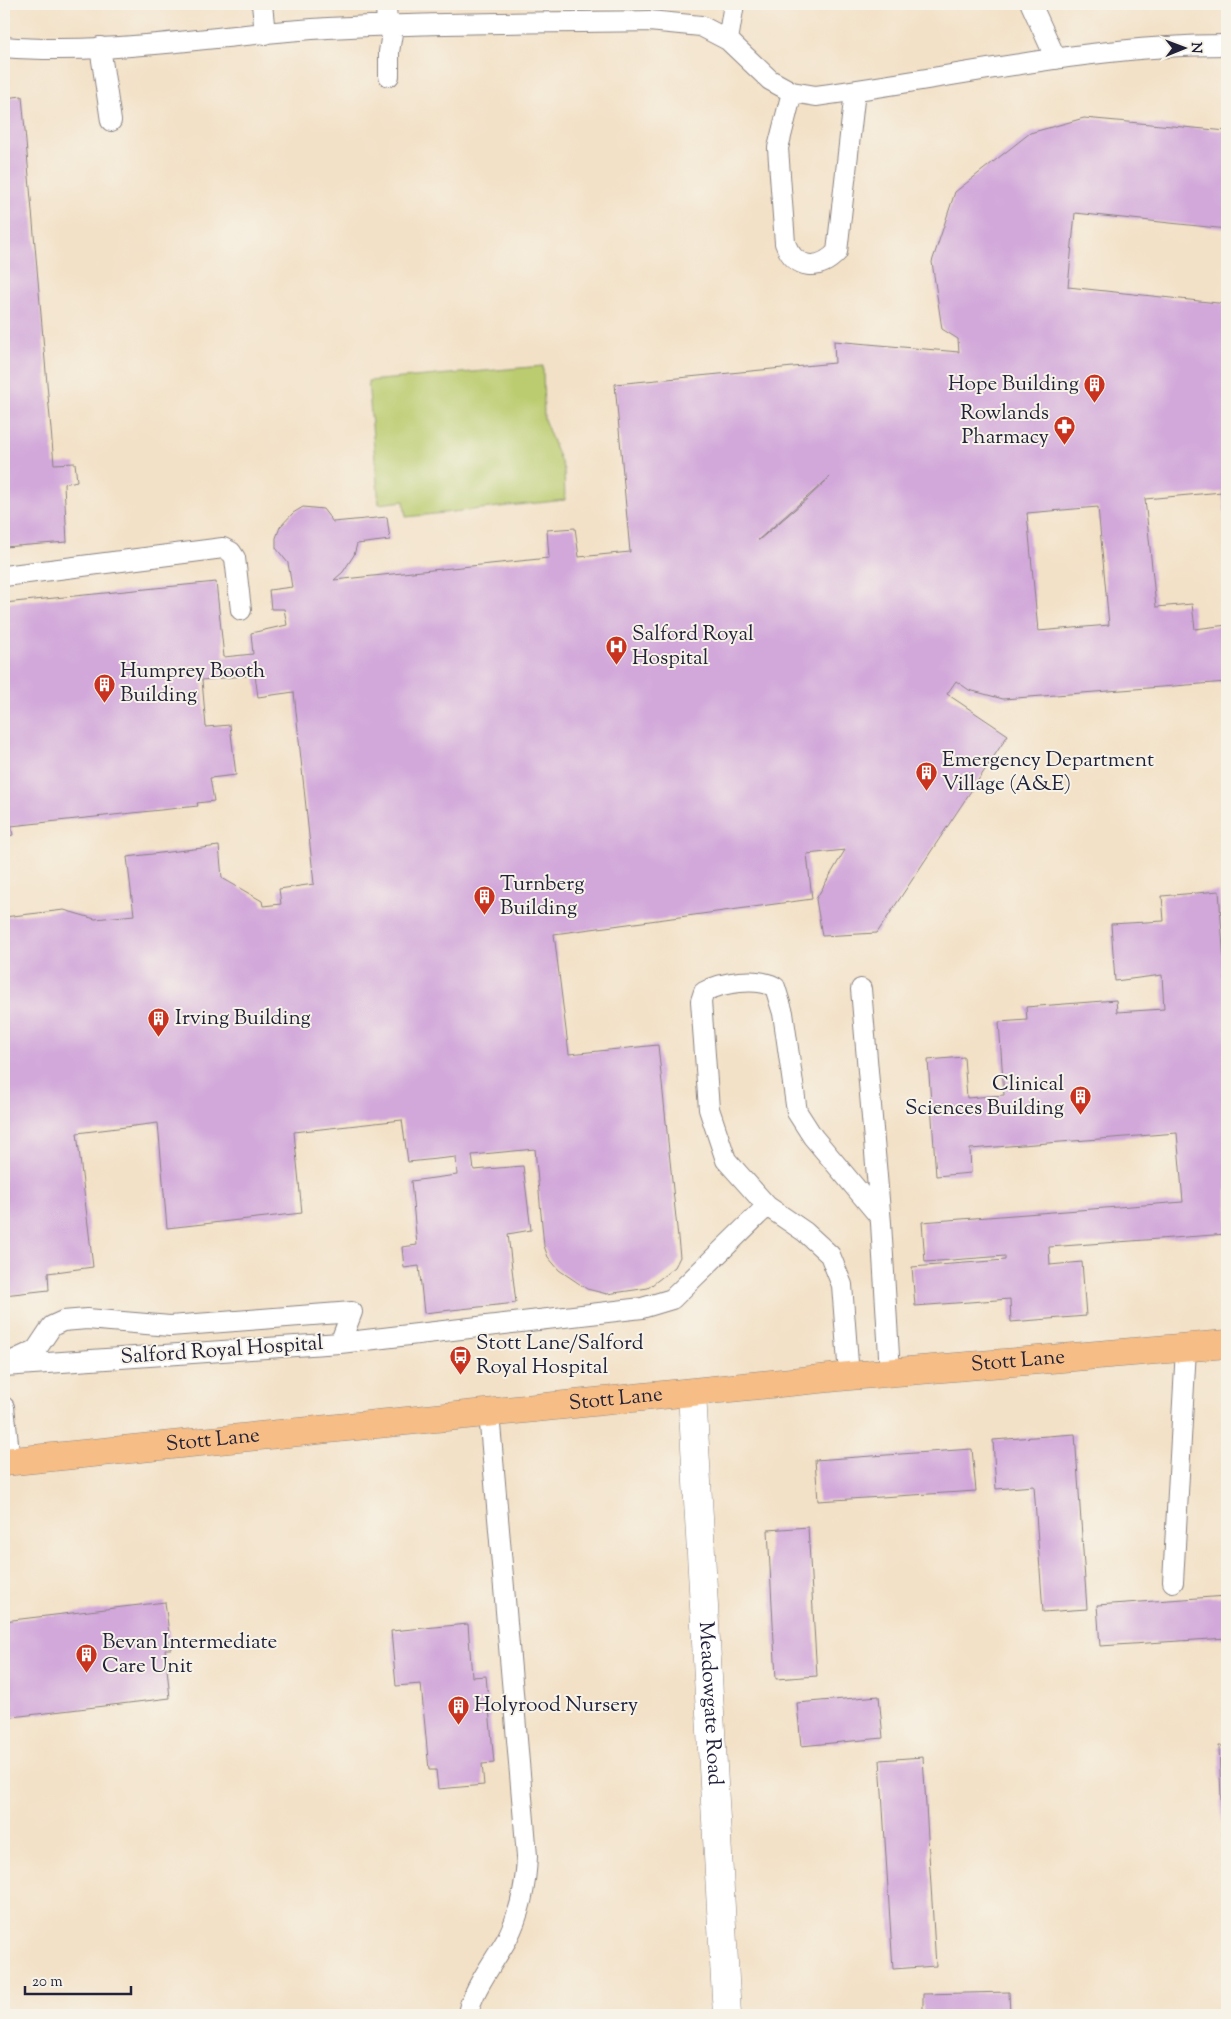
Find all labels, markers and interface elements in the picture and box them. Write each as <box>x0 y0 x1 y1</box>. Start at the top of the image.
north arrow <box>1158 22 1208 72</box>
text: N <box>1185 42 1205 54</box>
place label: Hope Building <box>948 370 1079 400</box>
building icon: Hope Building <box>1083 373 1107 404</box>
place label: Rowlands Pharmacy <box>960 399 1050 453</box>
pharmacy icon: Rowlands Pharmacy <box>1053 414 1077 445</box>
place label: Salford Royal Hospital <box>632 620 754 674</box>
hospital icon: Salford Royal Hospital <box>604 635 628 666</box>
place label: Humprey Booth Building <box>120 657 265 711</box>
building icon: Humprey Booth Building <box>92 672 116 703</box>
place label: Emergency Department Village (A&E) <box>942 746 1154 800</box>
building icon: Emergency Department Village (A&E) <box>914 761 938 792</box>
place label: Turnberg Building <box>500 870 584 924</box>
building icon: Turnberg Building <box>472 885 496 916</box>
place label: Irving Building <box>175 1004 311 1034</box>
building icon: Irving Building <box>147 1007 171 1038</box>
place label: Clinical Sciences Building <box>905 1070 1064 1124</box>
building icon: Clinical Sciences Building <box>1068 1085 1092 1116</box>
street label: Salford Royal Hospital <box>120 1329 324 1373</box>
place label: Stott Lane/Salford Royal Hospital <box>476 1329 644 1383</box>
street label: Stott Lane <box>970 1343 1066 1381</box>
bus stop icon: Stott Lane/Salford Royal Hospital <box>448 1344 472 1375</box>
street label: Stott Lane <box>567 1380 664 1419</box>
street label: Stott Lane <box>164 1421 261 1460</box>
street label: Meadowgate Road <box>690 1621 729 1786</box>
place label: Bevan Intermediate Care Unit <box>102 1628 277 1682</box>
building icon: Bevan Intermediate Care Unit <box>74 1643 98 1674</box>
place label: Holyrood Nursery <box>474 1691 639 1721</box>
building icon: Holyrood Nursery <box>446 1694 470 1725</box>
scale bar <box>25 1964 131 1996</box>
text: 20 m <box>32 1972 63 1993</box>

